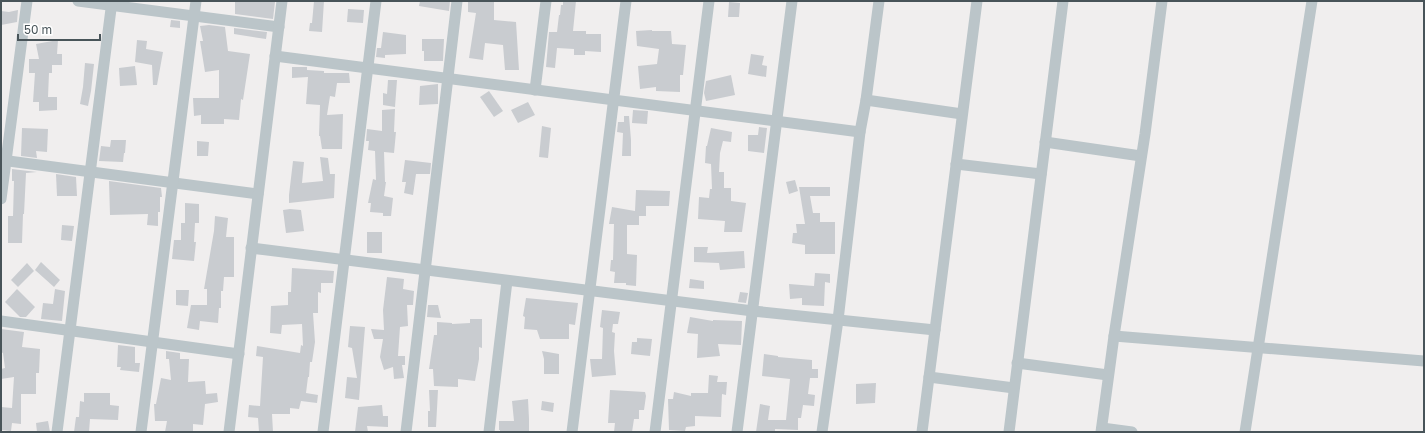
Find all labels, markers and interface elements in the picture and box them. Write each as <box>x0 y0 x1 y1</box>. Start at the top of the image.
scale bar <box>18 16 100 42</box>
text: 50 m <box>24 22 52 37</box>

